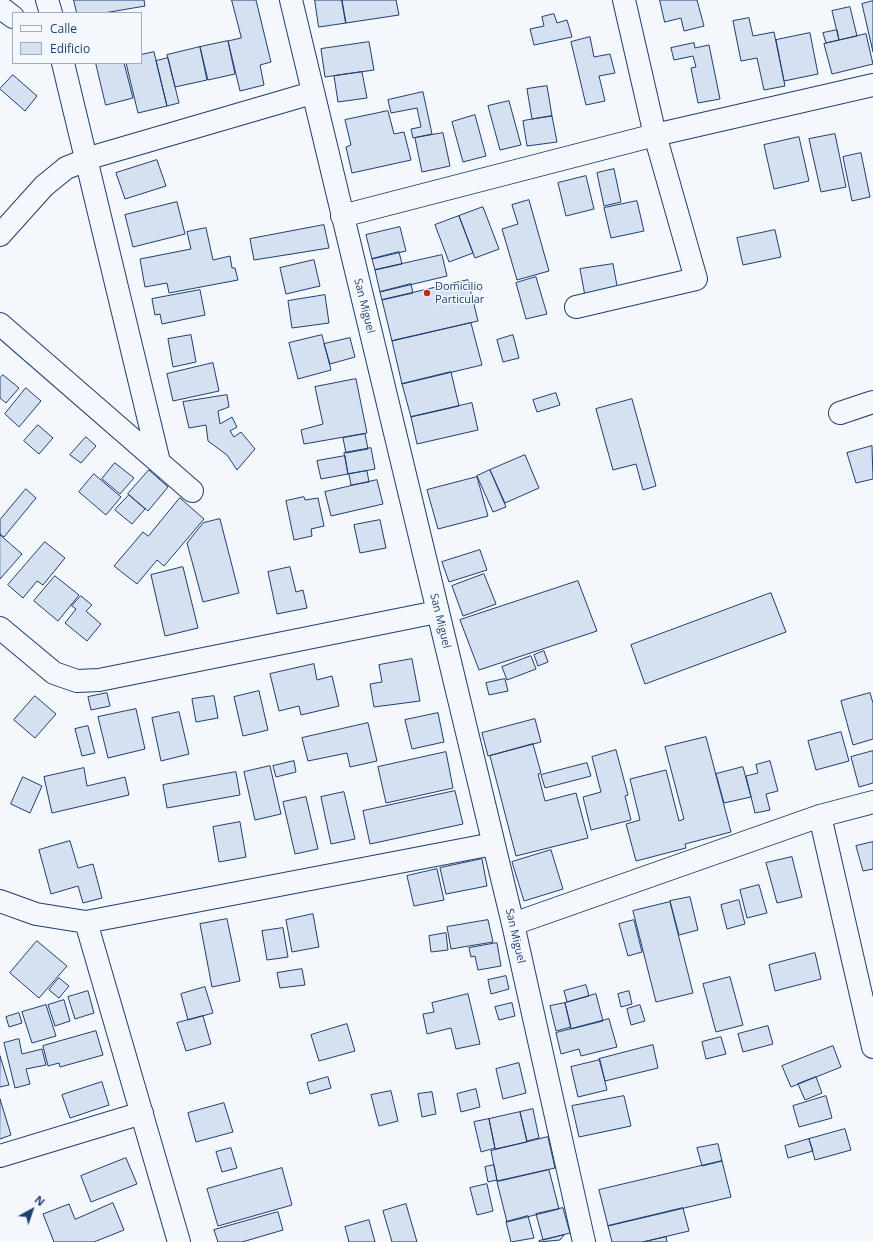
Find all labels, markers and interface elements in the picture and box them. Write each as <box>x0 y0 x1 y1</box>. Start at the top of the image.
legend <box>12 12 142 64</box>
text: Calle <box>50 20 77 37</box>
text: Edificio <box>50 40 90 57</box>
street label: San Miguel <box>351 277 377 335</box>
place label: Domicilio Particular <box>435 280 484 306</box>
marker: Domicilio Particular <box>422 288 432 298</box>
street label: San Miguel <box>427 592 453 650</box>
street label: San Miguel <box>502 907 528 965</box>
north arrow <box>12 1190 52 1230</box>
text: N <box>32 1192 48 1209</box>

